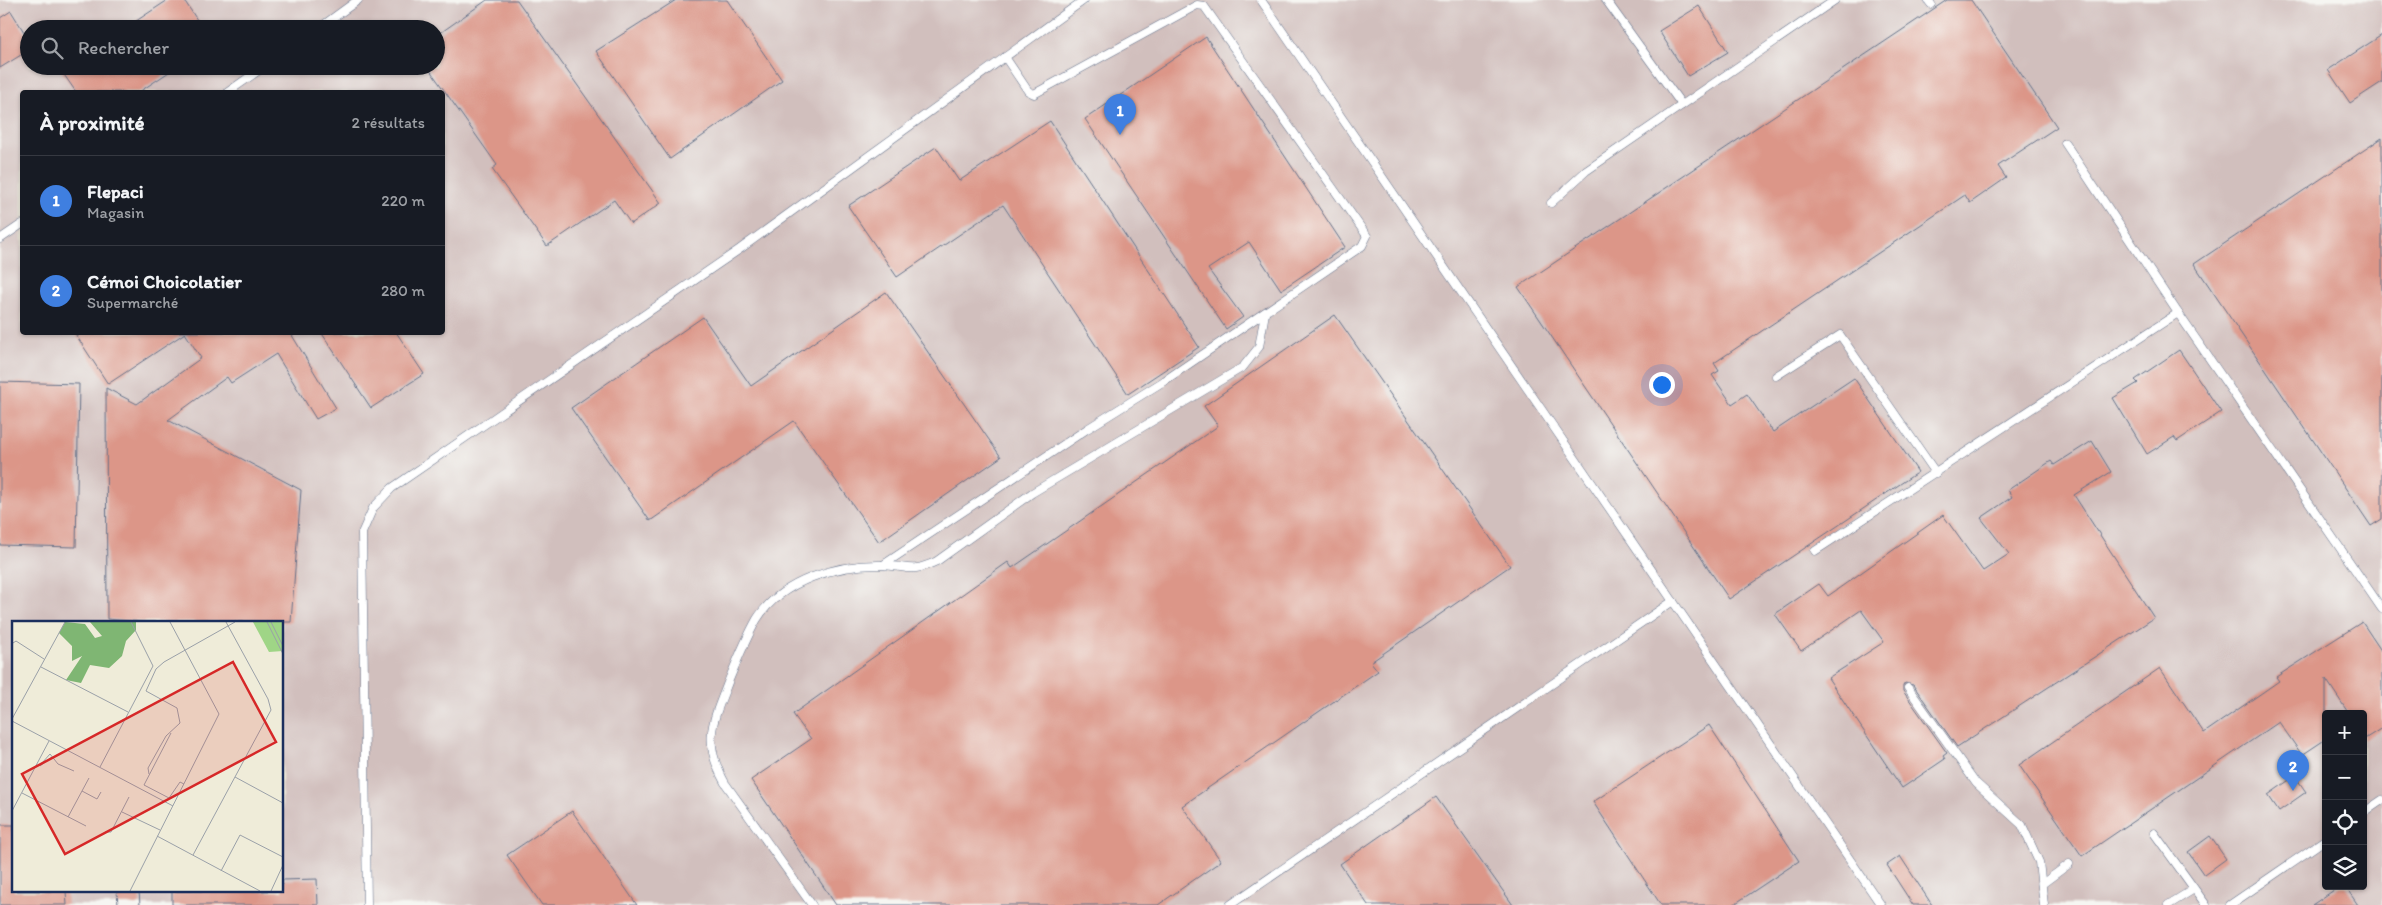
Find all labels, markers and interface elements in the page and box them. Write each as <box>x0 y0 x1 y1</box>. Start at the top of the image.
search box <box>20 20 445 75</box>
icon: search <box>38 34 66 62</box>
text: Rechercher <box>78 36 169 59</box>
pin: 1 <box>1104 94 1136 135</box>
text: À proximité <box>40 110 145 135</box>
text: 2 résultats <box>351 113 425 132</box>
text: Flepaci <box>87 180 144 203</box>
text: 1 <box>52 191 60 210</box>
text: 220 m <box>381 191 425 210</box>
text: Magasin <box>87 203 144 222</box>
text: Cémoi Choicolatier <box>87 270 242 293</box>
text: 2 <box>52 281 60 300</box>
text: 280 m <box>381 281 425 300</box>
text: Supermarché <box>87 293 179 312</box>
your location <box>1649 372 1675 398</box>
inset map <box>12 621 284 892</box>
map controls <box>2322 710 2367 890</box>
button: + <box>2322 710 2367 755</box>
pin: 2 <box>2277 750 2309 791</box>
button: − <box>2322 755 2367 800</box>
button: locate <box>2322 800 2367 845</box>
button: layers <box>2322 845 2367 890</box>

